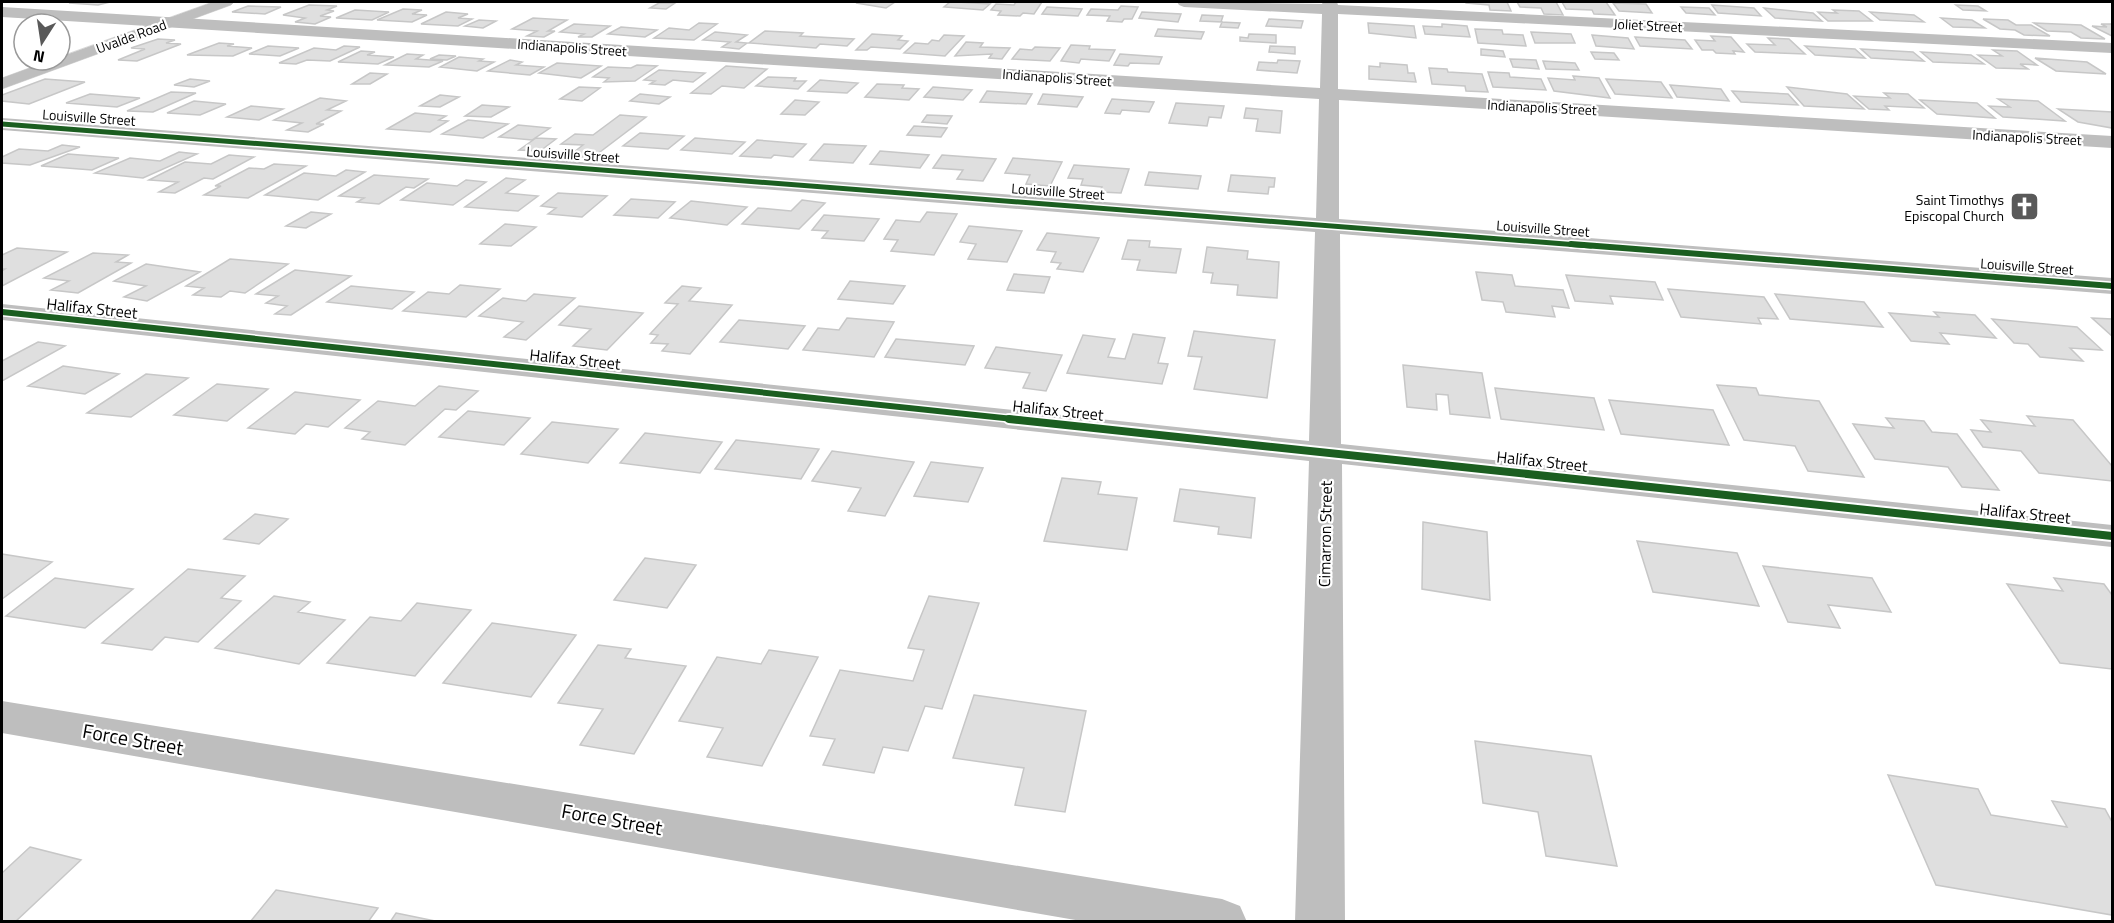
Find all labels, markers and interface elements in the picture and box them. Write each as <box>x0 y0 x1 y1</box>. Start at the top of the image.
north arrow <box>12 12 72 72</box>
street label: Joliet Street <box>1613 13 1683 37</box>
street label: Uvalde Road <box>93 14 169 58</box>
street label: Indianapolis Street <box>517 33 628 61</box>
text: N <box>31 44 47 70</box>
street label: Indianapolis Street <box>1002 63 1113 91</box>
street label: Indianapolis Street <box>1487 94 1597 120</box>
street label: Louisville Street <box>42 103 136 131</box>
street label: Indianapolis Street <box>1972 124 2082 150</box>
street label: Louisville Street <box>526 140 620 168</box>
street label: Louisville Street <box>1011 177 1105 205</box>
place label: Saint Timothys Episcopal Church <box>1904 189 2004 226</box>
church icon: Saint Timothys Episcopal Church <box>2009 191 2041 223</box>
street label: Louisville Street <box>1496 214 1590 242</box>
street label: Louisville Street <box>1980 252 2074 280</box>
street label: Halifax Street <box>45 291 139 325</box>
street label: Halifax Street <box>528 342 622 376</box>
street label: Halifax Street <box>1011 393 1105 427</box>
street label: Halifax Street <box>1495 444 1589 478</box>
street label: Cimarron Street <box>1312 480 1338 587</box>
street label: Halifax Street <box>1978 496 2072 530</box>
street label: Force Street <box>80 715 186 763</box>
street label: Force Street <box>559 795 665 843</box>

